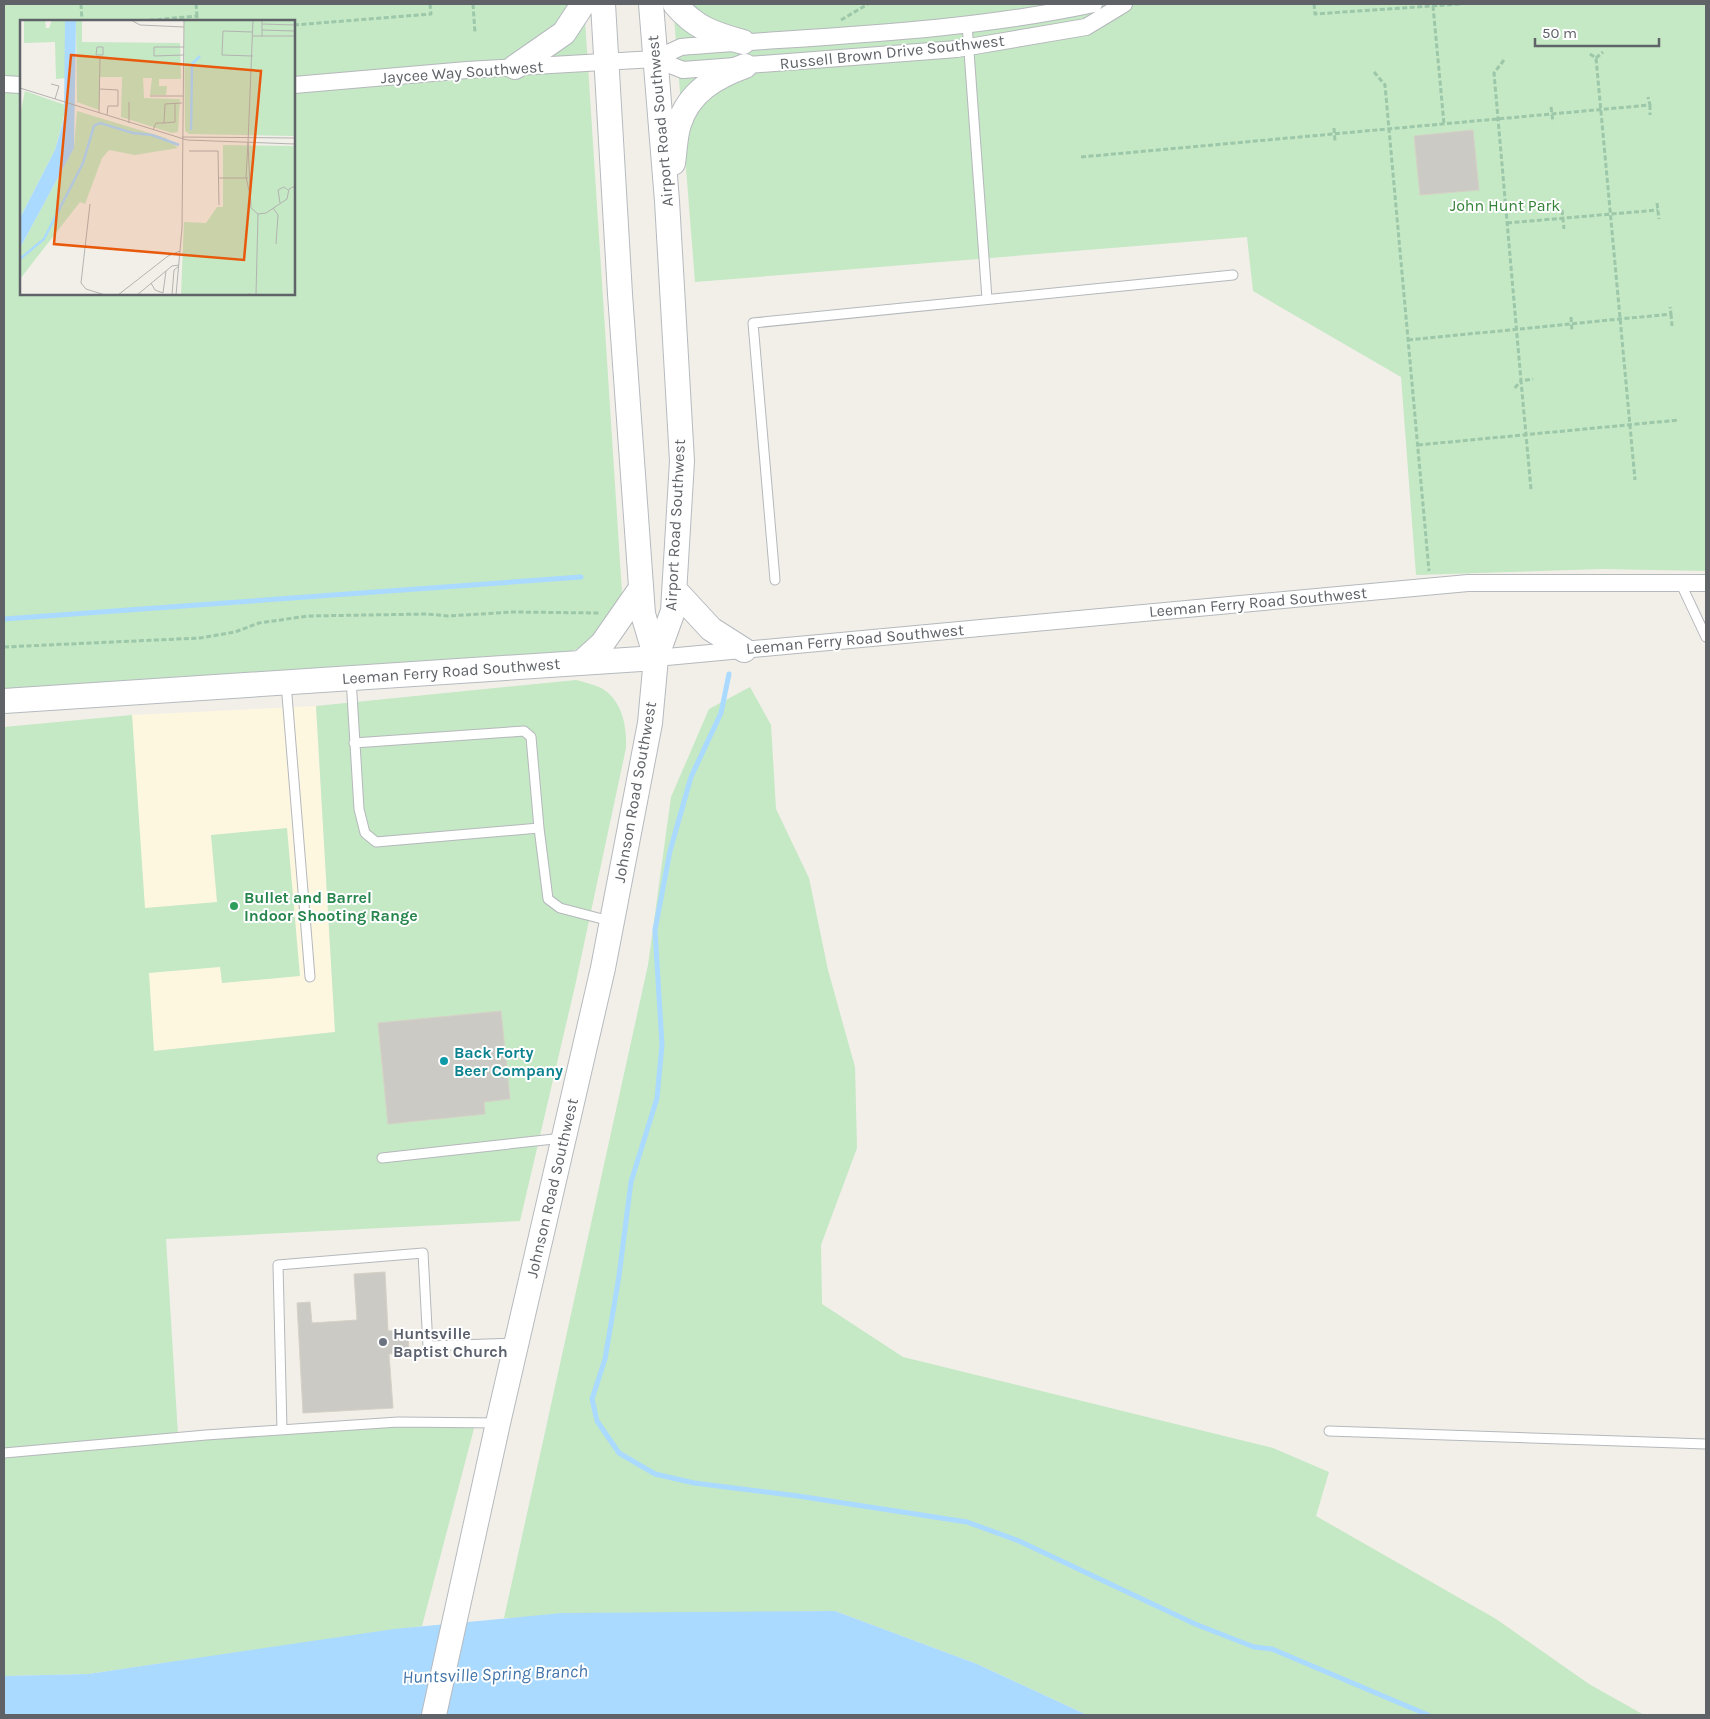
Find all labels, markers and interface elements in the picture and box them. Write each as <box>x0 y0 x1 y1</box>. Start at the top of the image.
scale bar <box>1535 15 1659 47</box>
inset map <box>20 20 295 295</box>
text: 50 m <box>1542 24 1577 42</box>
street label: Russell Brown Drive Southwest <box>779 31 1005 73</box>
street label: Airport Road Southwest <box>643 34 677 208</box>
street label: Jaycee Way Southwest <box>380 57 544 87</box>
park label: John Hunt Park <box>1450 196 1560 215</box>
street label: Airport Road Southwest <box>661 439 689 611</box>
street label: Leeman Ferry Road Southwest <box>1148 583 1368 621</box>
street label: Leeman Ferry Road Southwest <box>745 620 965 658</box>
street label: Leeman Ferry Road Southwest <box>341 654 561 688</box>
street label: Johnson Road Southwest <box>610 700 660 884</box>
place label: Bullet and Barrel Indoor Shooting Range <box>244 888 418 925</box>
marker: Bullet and Barrel Indoor Shooting Range <box>228 900 240 912</box>
place label: Back Forty Beer Company <box>454 1043 563 1080</box>
marker: Back Forty Beer Company <box>438 1055 450 1067</box>
street label: Johnson Road Southwest <box>522 1096 582 1280</box>
place label: Huntsville Baptist Church <box>393 1324 508 1361</box>
marker: Huntsville Baptist Church <box>377 1336 389 1348</box>
water label: Huntsville Spring Branch <box>402 1660 588 1688</box>

